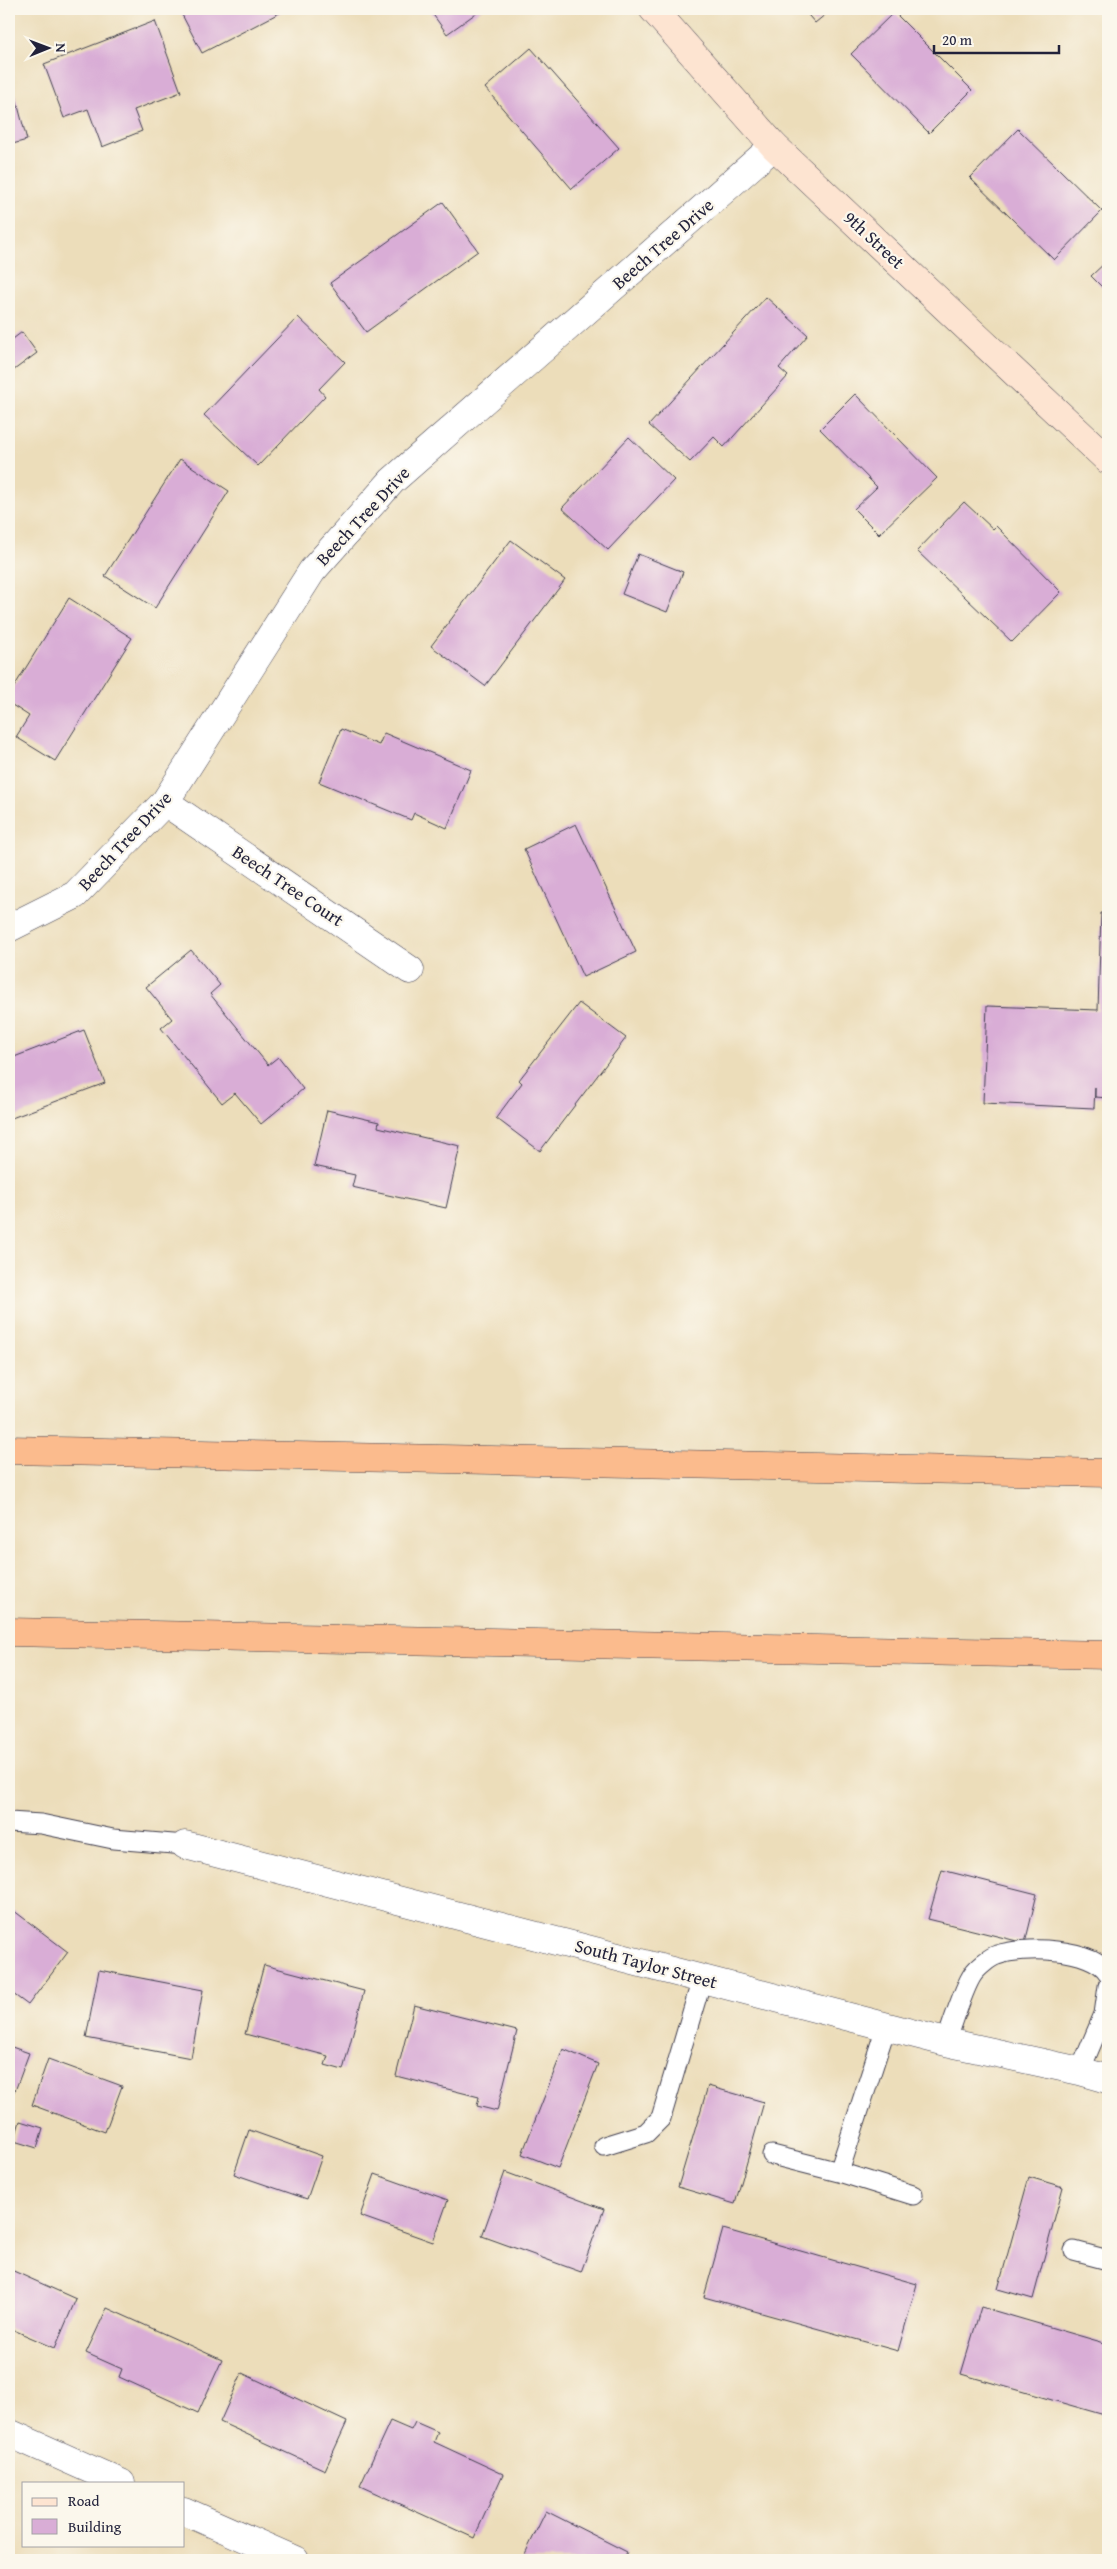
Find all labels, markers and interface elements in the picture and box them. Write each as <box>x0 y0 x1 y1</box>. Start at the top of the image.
north arrow <box>22 22 72 72</box>
scale bar <box>934 22 1060 54</box>
text: 20 m <box>942 29 973 50</box>
text: N <box>51 43 71 53</box>
street label: Beech Tree Drive <box>606 192 720 296</box>
street label: 9th Street <box>838 204 911 275</box>
street label: Beech Tree Drive <box>309 460 416 571</box>
street label: Beech Tree Drive <box>71 785 178 896</box>
street label: Beech Tree Court <box>227 838 350 933</box>
street label: South Taylor Street <box>572 1932 721 1996</box>
legend <box>22 2482 185 2546</box>
text: Road <box>68 2490 99 2511</box>
text: Building <box>68 2516 122 2537</box>

